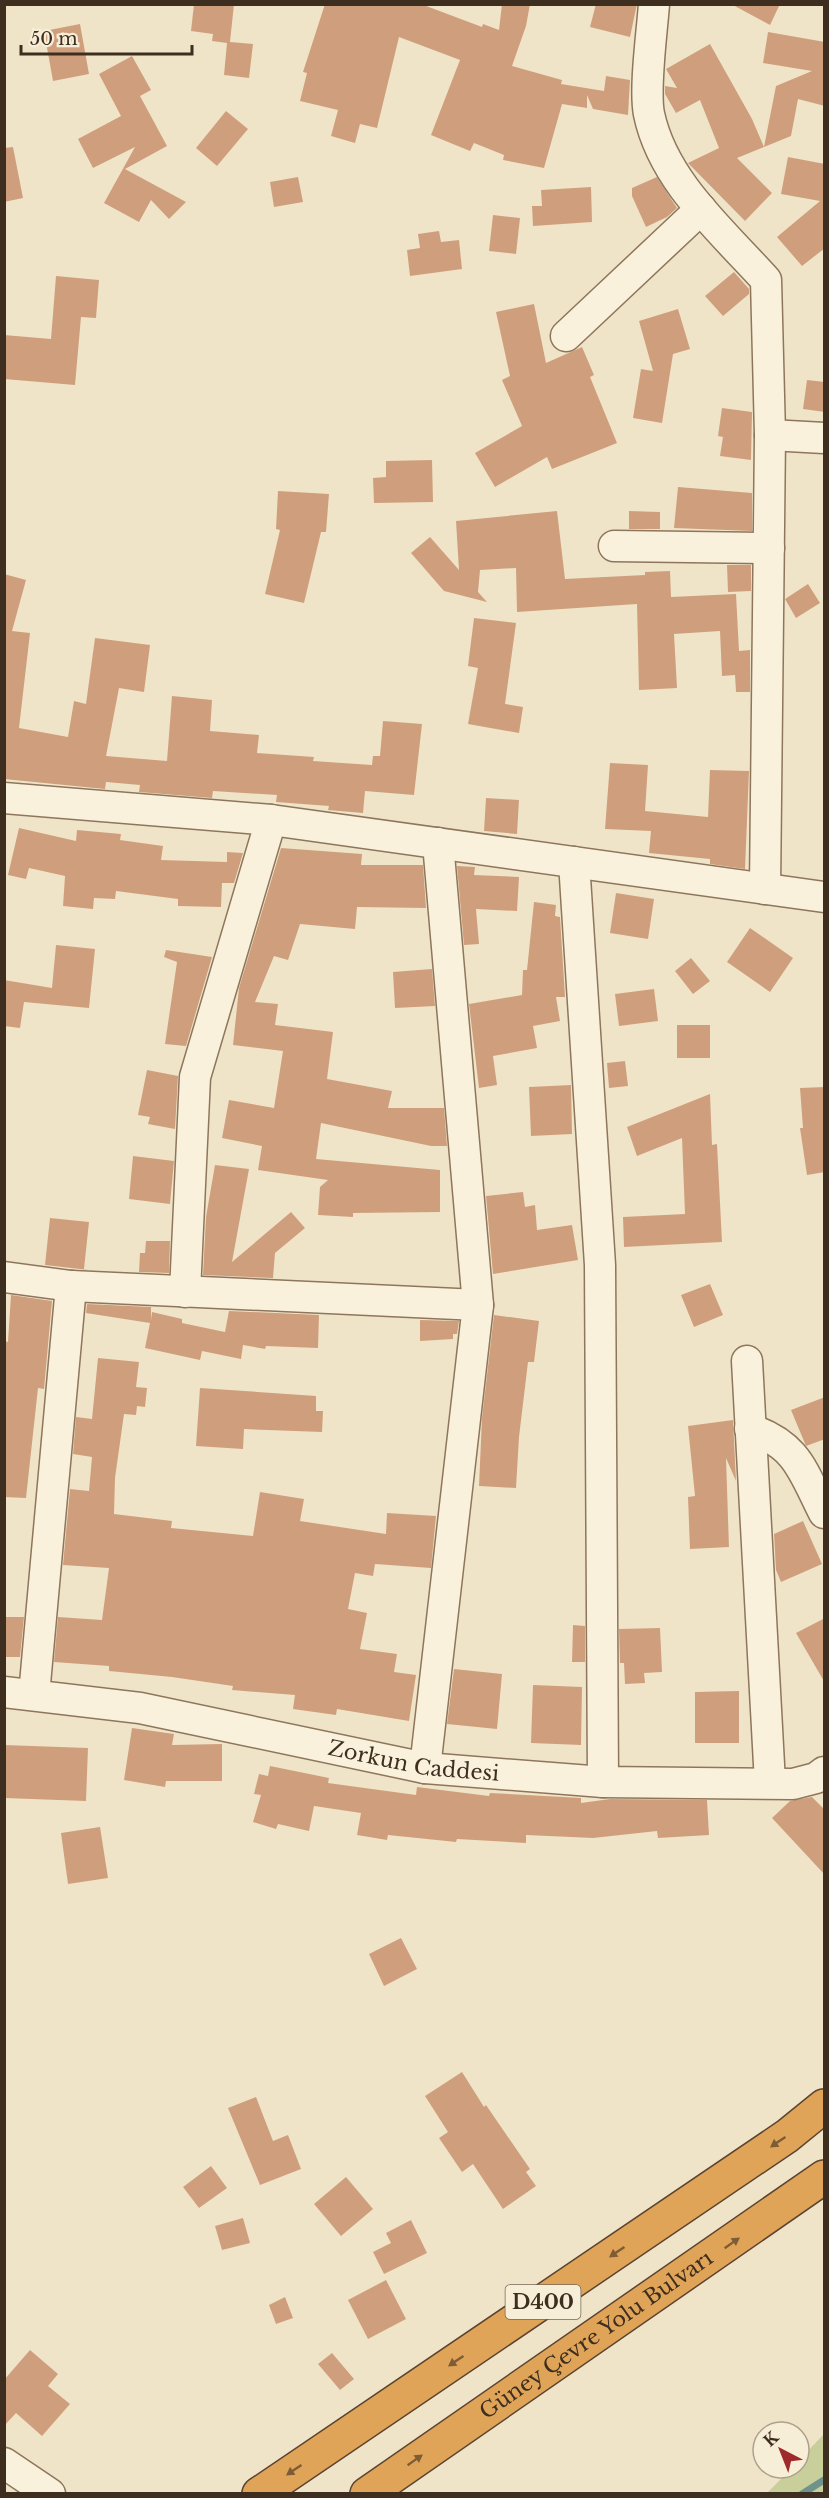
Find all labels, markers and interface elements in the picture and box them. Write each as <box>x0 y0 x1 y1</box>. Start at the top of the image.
scale bar <box>21 18 192 56</box>
text: 50 m <box>30 28 78 50</box>
street label: Zorkun Caddesi <box>326 1735 500 1787</box>
one-way arrow <box>770 2136 786 2147</box>
one-way arrow <box>723 2237 739 2249</box>
street label: Güney Çevre Yolu Bulvarı <box>475 2245 718 2425</box>
one-way arrow <box>609 2246 625 2257</box>
road number: D400 <box>506 2285 580 2319</box>
one-way arrow <box>448 2355 464 2367</box>
north arrow <box>751 2420 811 2480</box>
text: K <box>759 2426 783 2451</box>
one-way arrow <box>407 2454 423 2466</box>
one-way arrow <box>286 2464 302 2475</box>

